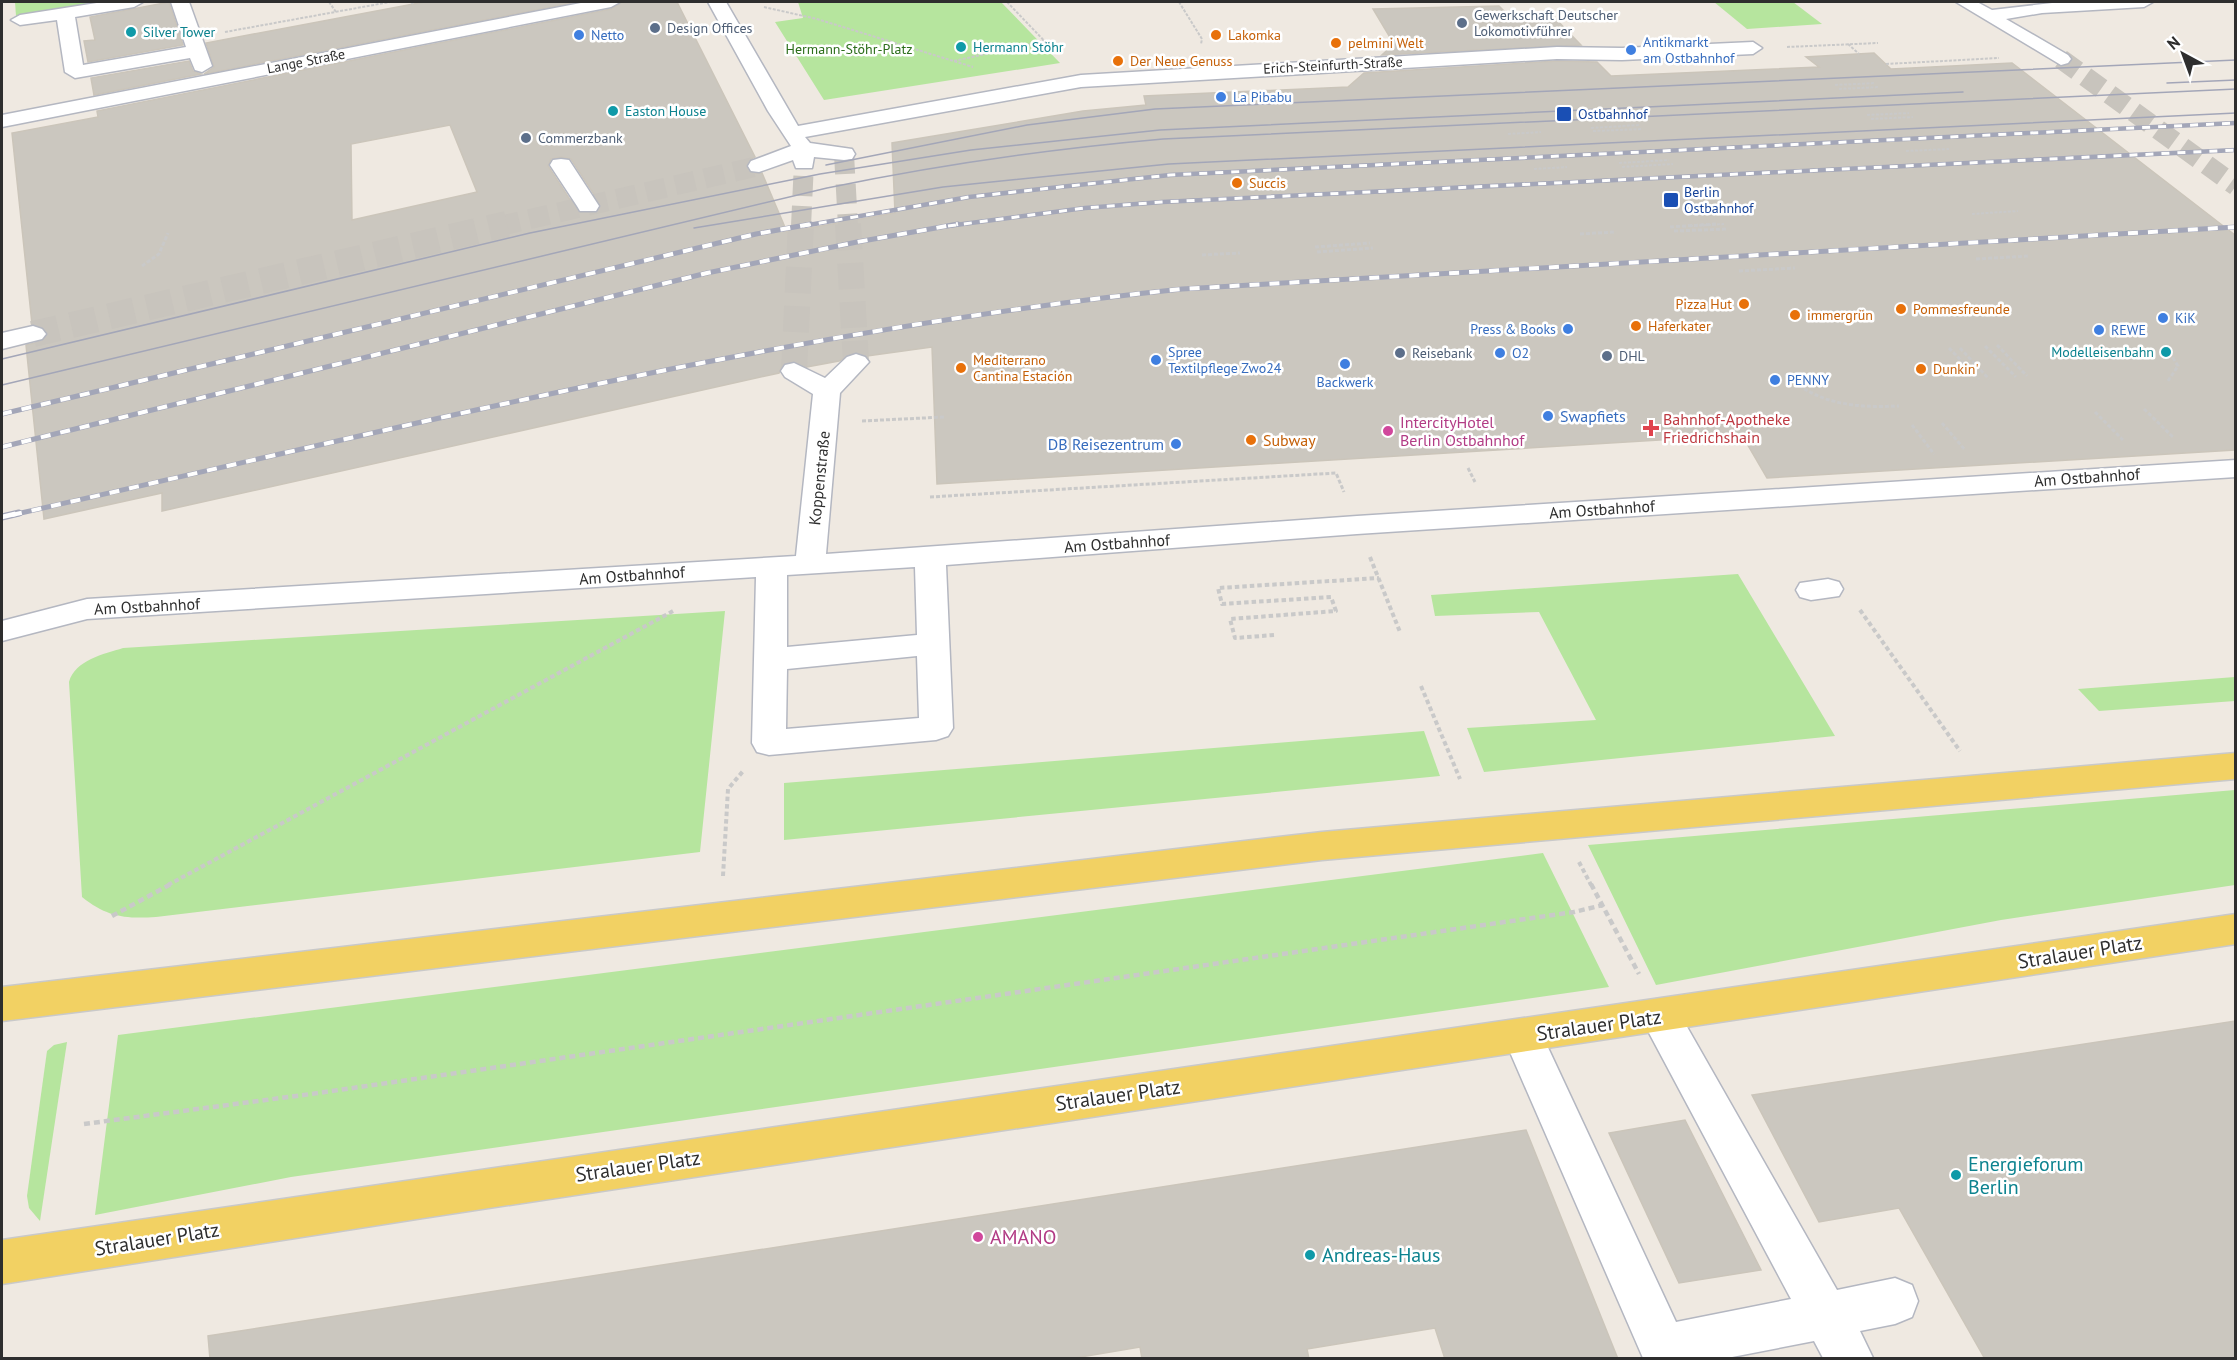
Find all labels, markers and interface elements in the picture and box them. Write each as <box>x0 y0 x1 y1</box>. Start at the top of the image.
place label: Gewerkschaft Deutscher Lokomotivführer <box>1474 6 1618 40</box>
marker: Gewerkschaft Deutscher Lokomotivführer <box>1455 16 1469 30</box>
place label: Design Offices <box>667 19 753 37</box>
marker: Design Offices <box>648 21 662 35</box>
place label: Silver Tower <box>143 23 216 41</box>
north arrow <box>2153 24 2213 84</box>
marker: Silver Tower <box>124 25 138 39</box>
place label: Netto <box>591 26 624 44</box>
place label: Lakomka <box>1228 26 1281 44</box>
marker: Netto <box>572 28 586 42</box>
marker: Lakomka <box>1209 28 1223 42</box>
text: N <box>2163 32 2184 54</box>
place label: Antikmarkt am Ostbahnhof <box>1643 33 1735 67</box>
place label: pelmini Welt <box>1348 34 1424 52</box>
marker: pelmini Welt <box>1329 36 1343 50</box>
place label: Hermann Stöhr <box>973 38 1064 56</box>
park label: Hermann-Stöhr-Platz <box>786 40 912 58</box>
marker: Hermann Stöhr <box>954 40 968 54</box>
marker: Antikmarkt am Ostbahnhof <box>1624 43 1638 57</box>
street label: Lange Straße <box>265 45 347 77</box>
place label: Der Neue Genuss <box>1130 52 1232 70</box>
street label: Erich-Steinfurth-Straße <box>1263 52 1403 78</box>
marker: Der Neue Genuss <box>1111 54 1125 68</box>
place label: La Pibabu <box>1233 88 1292 106</box>
marker: La Pibabu <box>1214 90 1228 104</box>
place label: Easton House <box>625 102 706 120</box>
marker: Easton House <box>606 104 620 118</box>
marker: Ostbahnhof <box>1555 105 1573 123</box>
place label: Ostbahnhof <box>1578 105 1648 123</box>
place label: Commerzbank <box>538 129 623 147</box>
marker: Commerzbank <box>519 131 533 145</box>
place label: Succis <box>1249 174 1286 192</box>
marker: Succis <box>1230 176 1244 190</box>
place label: Berlin Ostbahnhof <box>1684 183 1754 217</box>
marker: Berlin Ostbahnhof <box>1662 191 1680 209</box>
place label: Pizza Hut <box>1676 295 1732 313</box>
marker: Pizza Hut <box>1737 297 1751 311</box>
place label: Pommesfreunde <box>1913 300 2010 318</box>
marker: Pommesfreunde <box>1894 302 1908 316</box>
place label: immergrün <box>1807 306 1873 324</box>
marker: immergrün <box>1788 308 1802 322</box>
place label: KiK <box>2175 309 2196 327</box>
marker: KiK <box>2156 311 2170 325</box>
place label: Haferkater <box>1648 317 1711 335</box>
marker: Haferkater <box>1629 319 1643 333</box>
place label: Press & Books <box>1470 320 1556 338</box>
place label: REWE <box>2111 321 2146 339</box>
marker: Press & Books <box>1561 322 1575 336</box>
marker: REWE <box>2092 323 2106 337</box>
place label: Spree Textilpflege Zwo24 <box>1168 343 1282 377</box>
place label: Modelleisenbahn <box>2051 343 2154 361</box>
place label: Reisebank <box>1412 344 1473 362</box>
place label: O2 <box>1512 344 1529 362</box>
marker: Modelleisenbahn <box>2159 345 2173 359</box>
marker: Reisebank <box>1393 346 1407 360</box>
marker: O2 <box>1493 346 1507 360</box>
place label: DHL <box>1619 347 1645 365</box>
marker: DHL <box>1600 349 1614 363</box>
place label: Mediterrano Cantina Estación <box>973 351 1073 385</box>
marker: Spree Textilpflege Zwo24 <box>1149 353 1163 367</box>
marker: Backwerk <box>1338 357 1352 371</box>
place label: Dunkin' <box>1933 360 1979 378</box>
marker: Mediterrano Cantina Estación <box>954 361 968 375</box>
marker: Dunkin' <box>1914 362 1928 376</box>
place label: PENNY <box>1787 371 1829 389</box>
place label: Backwerk <box>1317 373 1374 391</box>
marker: PENNY <box>1768 373 1782 387</box>
place label: Swapfiets <box>1560 406 1626 426</box>
marker: Swapfiets <box>1541 409 1555 423</box>
place label: Bahnhof-Apotheke Friedrichshain <box>1663 409 1790 447</box>
place label: IntercityHotel Berlin Ostbahnhof <box>1400 412 1525 450</box>
marker: Bahnhof-Apotheke Friedrichshain <box>1644 421 1658 435</box>
marker: IntercityHotel Berlin Ostbahnhof <box>1381 424 1395 438</box>
street label: Koppenstraße <box>804 430 834 526</box>
place label: Subway <box>1263 430 1316 450</box>
marker: Subway <box>1244 433 1258 447</box>
place label: DB Reisezentrum <box>1048 434 1164 454</box>
marker: DB Reisezentrum <box>1169 437 1183 451</box>
street label: Am Ostbahnhof <box>2033 463 2141 491</box>
street label: Am Ostbahnhof <box>1548 495 1656 523</box>
street label: Am Ostbahnhof <box>1063 529 1171 557</box>
street label: Am Ostbahnhof <box>578 561 686 589</box>
street label: Am Ostbahnhof <box>94 593 201 619</box>
street label: Stralauer Platz <box>2016 929 2144 975</box>
street label: Stralauer Platz <box>1535 1003 1663 1047</box>
street label: Stralauer Platz <box>1054 1073 1182 1117</box>
street label: Stralauer Platz <box>574 1144 702 1188</box>
place label: Energieforum Berlin <box>1968 1151 2084 1200</box>
marker: Energieforum Berlin <box>1949 1168 1963 1182</box>
street label: Stralauer Platz <box>93 1216 221 1262</box>
place label: AMANO <box>990 1224 1056 1250</box>
marker: AMANO <box>971 1230 985 1244</box>
place label: Andreas-Haus <box>1322 1242 1440 1268</box>
marker: Andreas-Haus <box>1303 1248 1317 1262</box>

